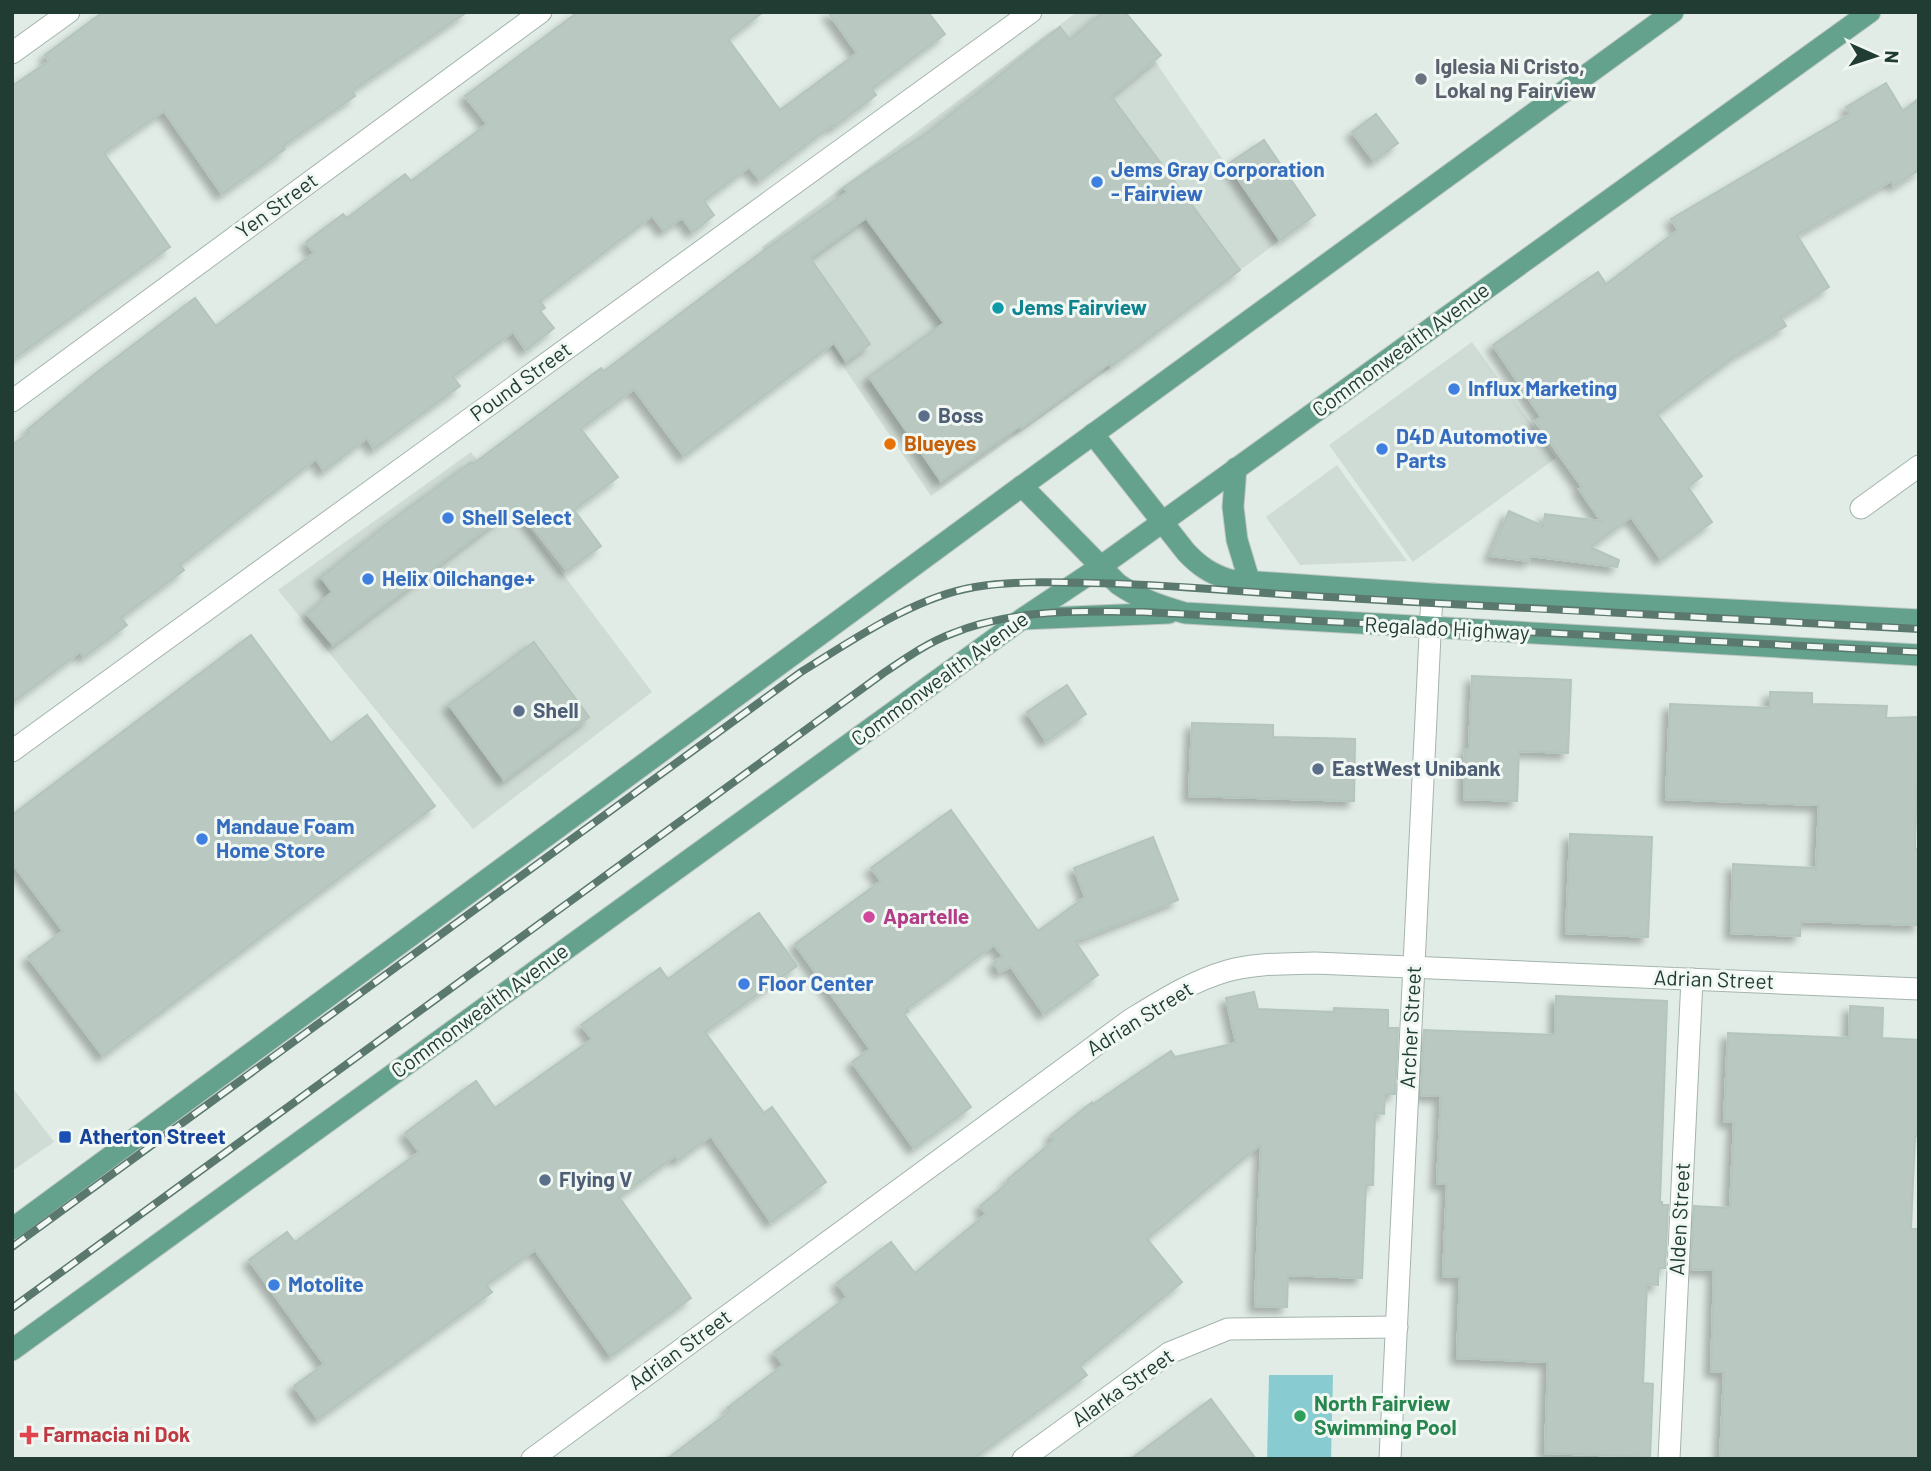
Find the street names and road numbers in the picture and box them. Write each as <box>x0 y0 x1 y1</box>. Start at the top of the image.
street label: Yen Street <box>230 167 322 243</box>
street label: Commonwealth Avenue <box>1307 276 1493 421</box>
street label: Pound Street <box>465 336 576 426</box>
street label: Commonwealth Avenue <box>846 605 1032 750</box>
street label: Regalado Highway <box>1364 611 1531 644</box>
street label: Commonwealth Avenue <box>386 937 572 1082</box>
street label: Adrian Street <box>1653 964 1775 993</box>
street label: Archer Street <box>1394 965 1425 1089</box>
street label: Adrian Street <box>1081 975 1197 1060</box>
street label: Alden Street <box>1663 1162 1694 1276</box>
street label: Adrian Street <box>623 1303 735 1394</box>
street label: Alarka Street <box>1066 1343 1178 1431</box>

